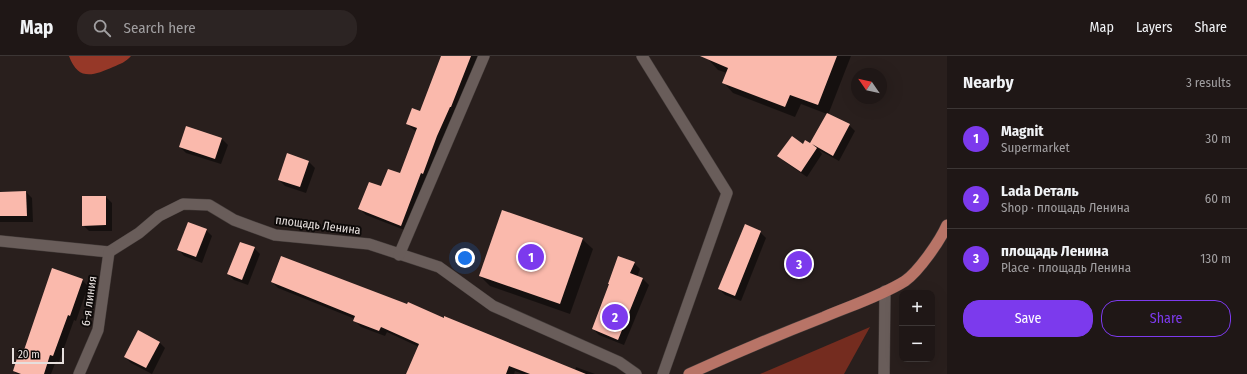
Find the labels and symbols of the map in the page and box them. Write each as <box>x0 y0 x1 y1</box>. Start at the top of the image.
north arrow <box>851 68 887 104</box>
street label: площадь Ленина <box>275 213 362 237</box>
pin: 1 <box>518 242 544 272</box>
your location <box>455 248 475 268</box>
pin: 3 <box>786 249 812 279</box>
street label: 6-я линия <box>79 275 99 327</box>
pin: 2 <box>602 302 628 332</box>
scale bar <box>12 346 64 365</box>

